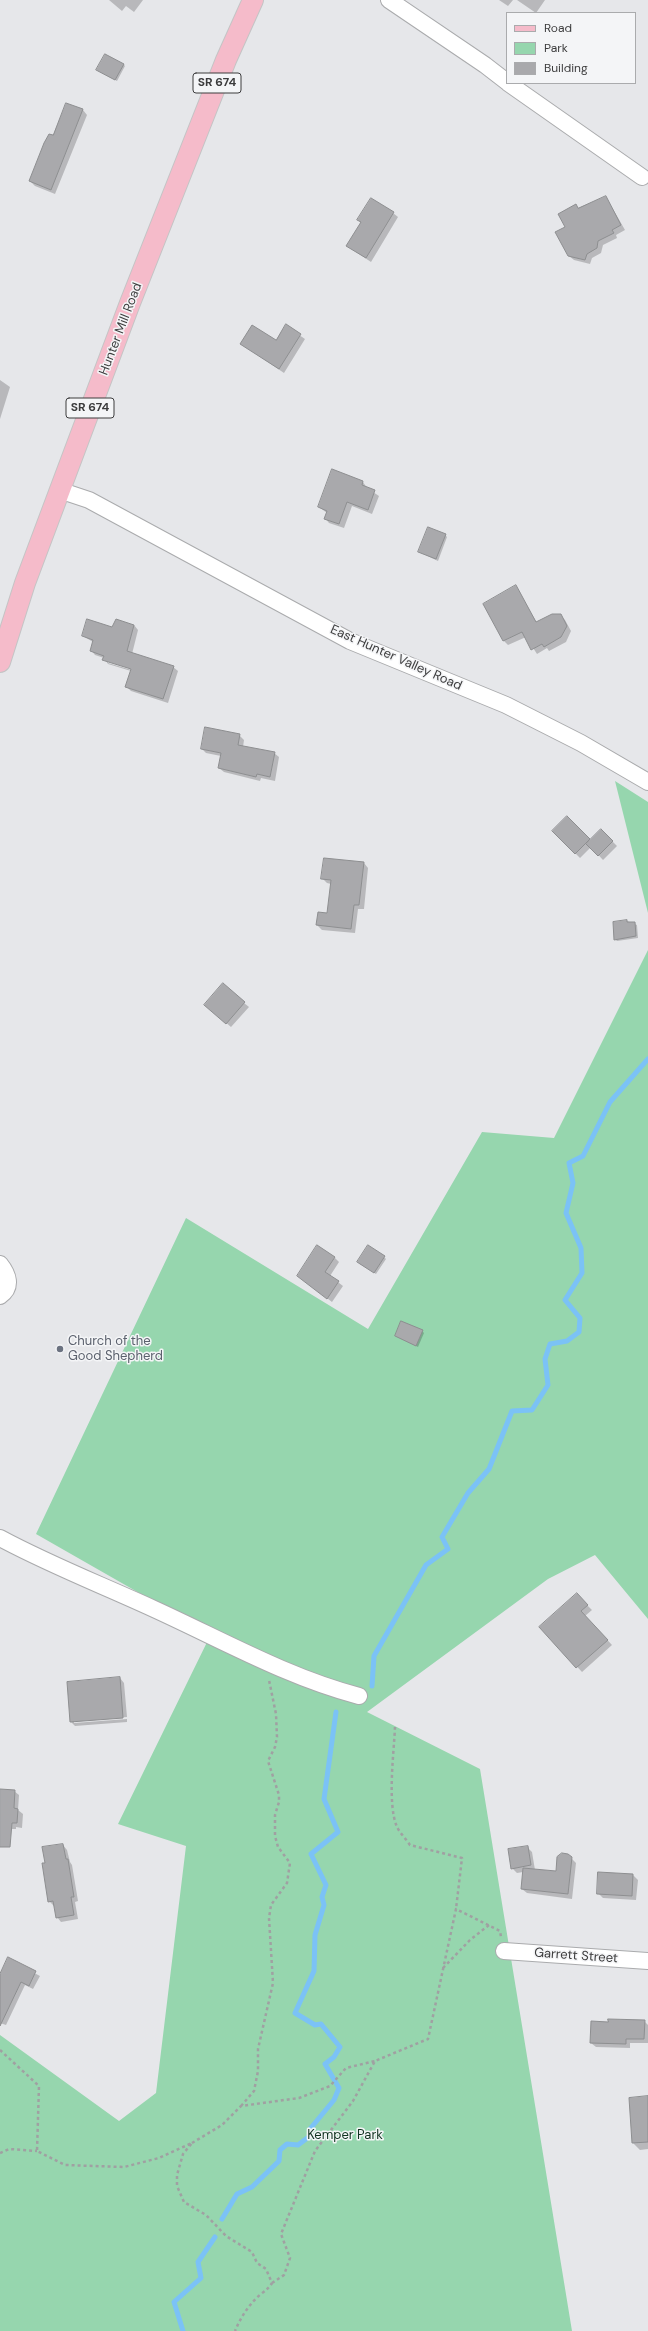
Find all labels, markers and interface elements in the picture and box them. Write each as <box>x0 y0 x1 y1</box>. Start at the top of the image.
legend <box>506 12 636 84</box>
text: Road <box>544 20 572 36</box>
text: Park <box>544 40 568 56</box>
text: Building <box>544 60 588 76</box>
road number: SR 674 <box>193 73 241 93</box>
street label: Hunter Mill Road <box>96 281 146 377</box>
road number: SR 674 <box>66 398 114 418</box>
street label: East Hunter Valley Road <box>328 622 464 694</box>
place label: Church of the Good Shepherd <box>68 1334 163 1365</box>
marker: Church of the Good Shepherd <box>55 1344 65 1354</box>
street label: Garrett Street <box>534 1945 618 1967</box>
park label: Kemper Park <box>307 2128 383 2144</box>

